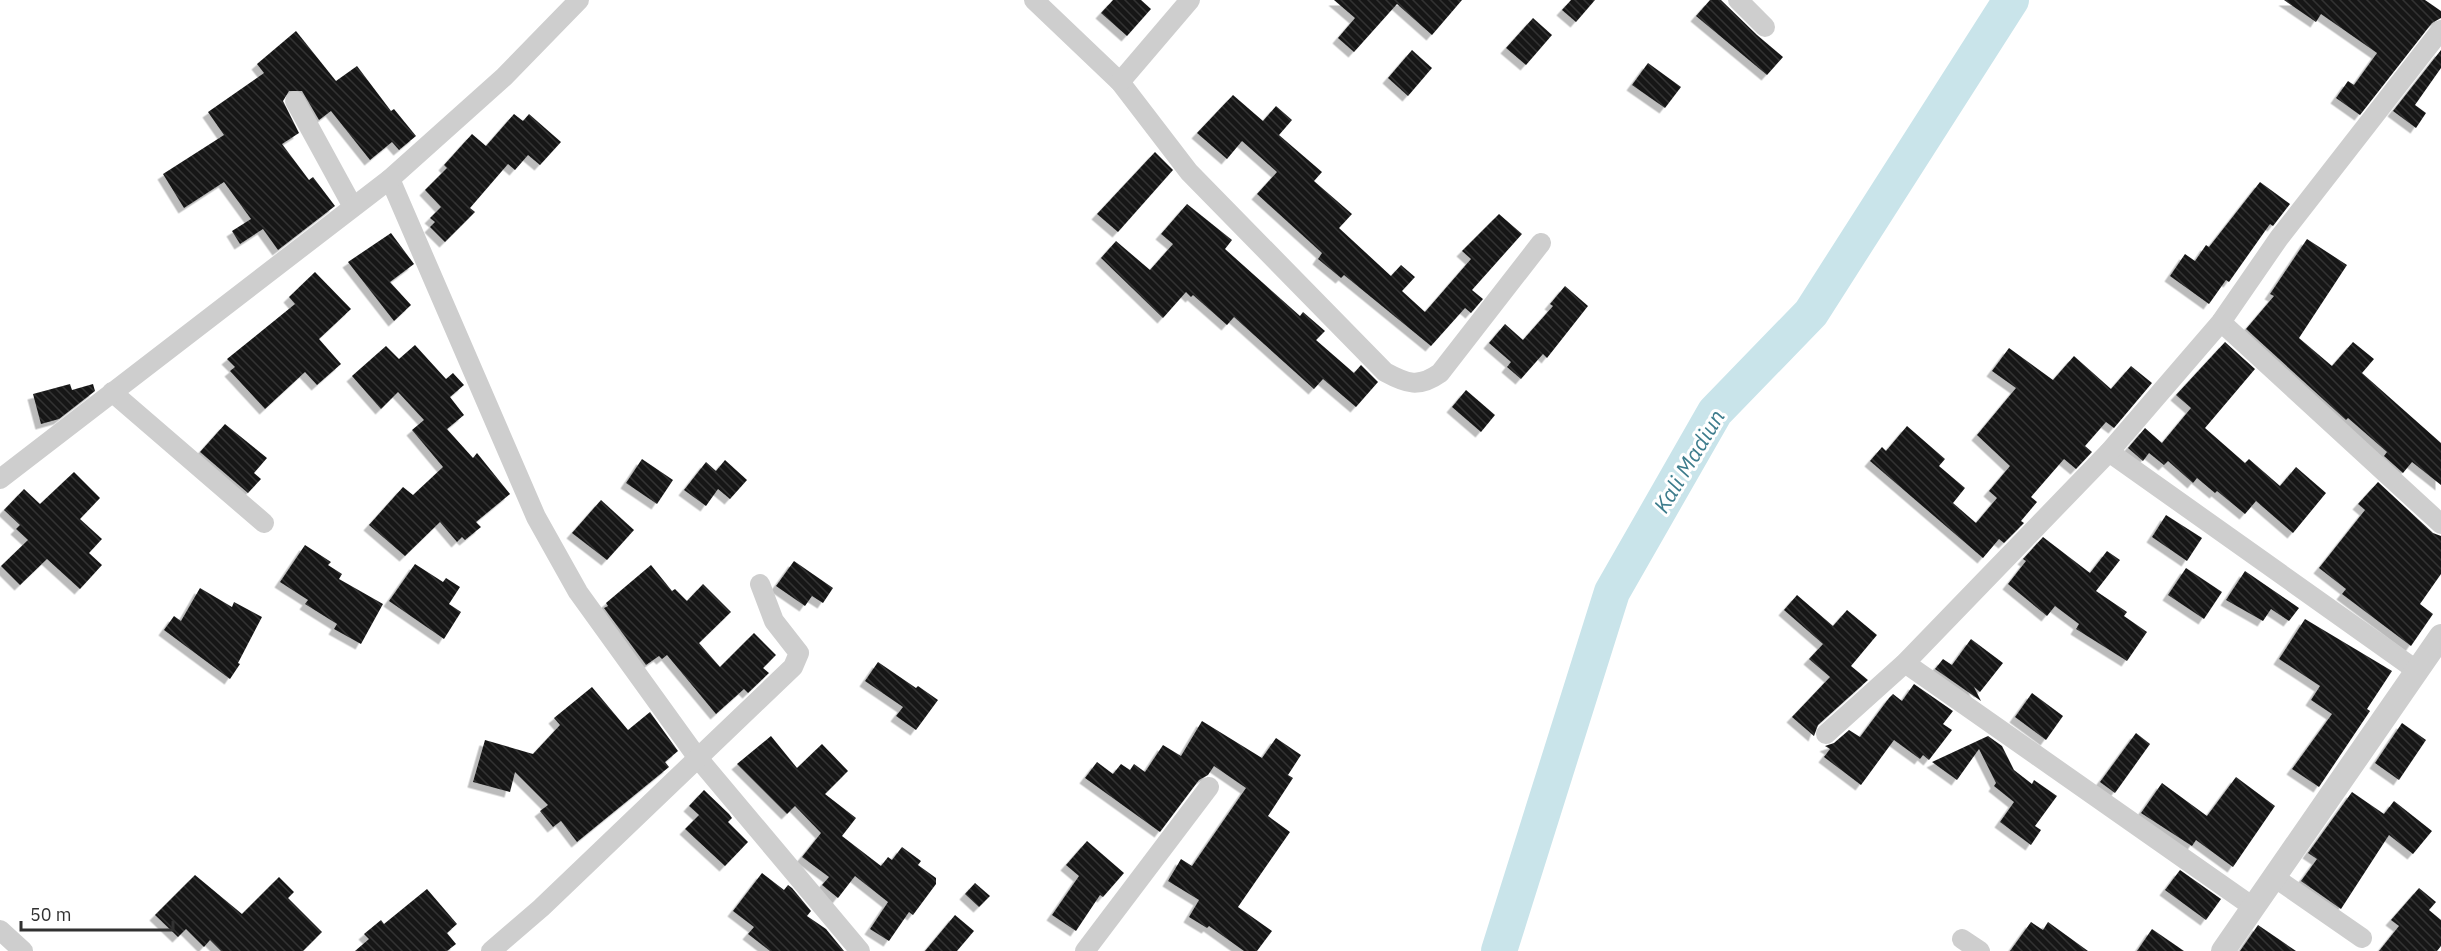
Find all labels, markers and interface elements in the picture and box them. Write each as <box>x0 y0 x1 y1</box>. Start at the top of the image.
water label: Kali Madiun <box>1646 404 1731 518</box>
scale bar <box>21 894 172 932</box>
text: 50 m <box>30 903 72 926</box>

